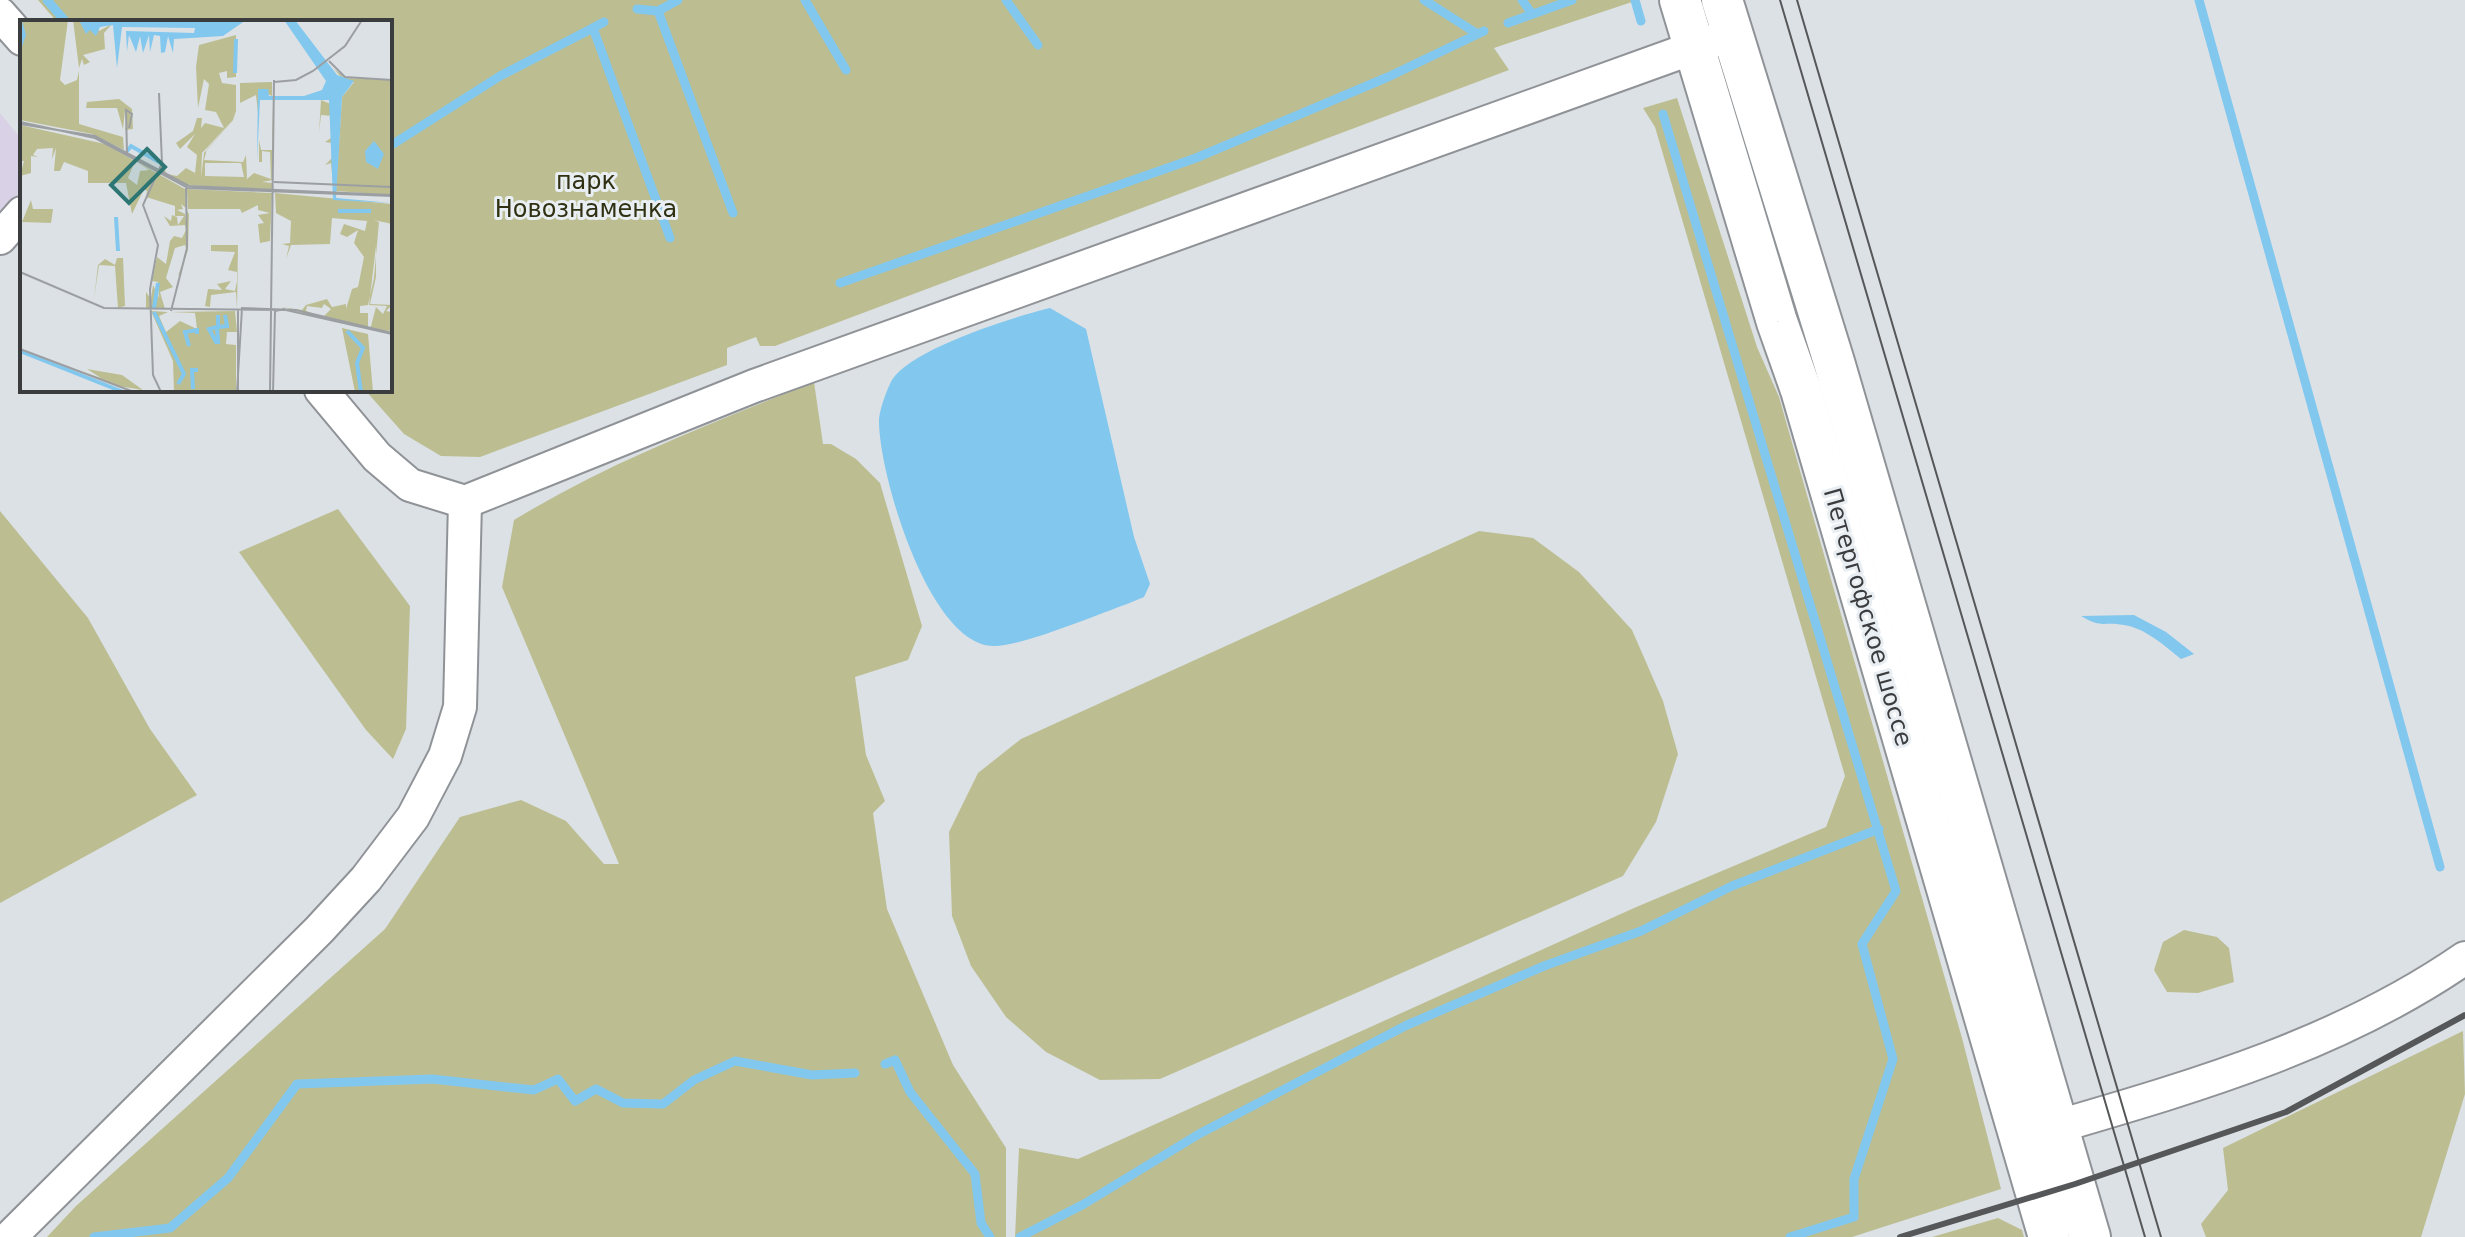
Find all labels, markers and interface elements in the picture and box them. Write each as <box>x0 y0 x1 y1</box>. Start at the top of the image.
inset map <box>20 20 392 392</box>
park label: парк Новознаменка <box>495 167 677 223</box>
street label: Петергофское шоссе <box>1818 485 1918 749</box>

